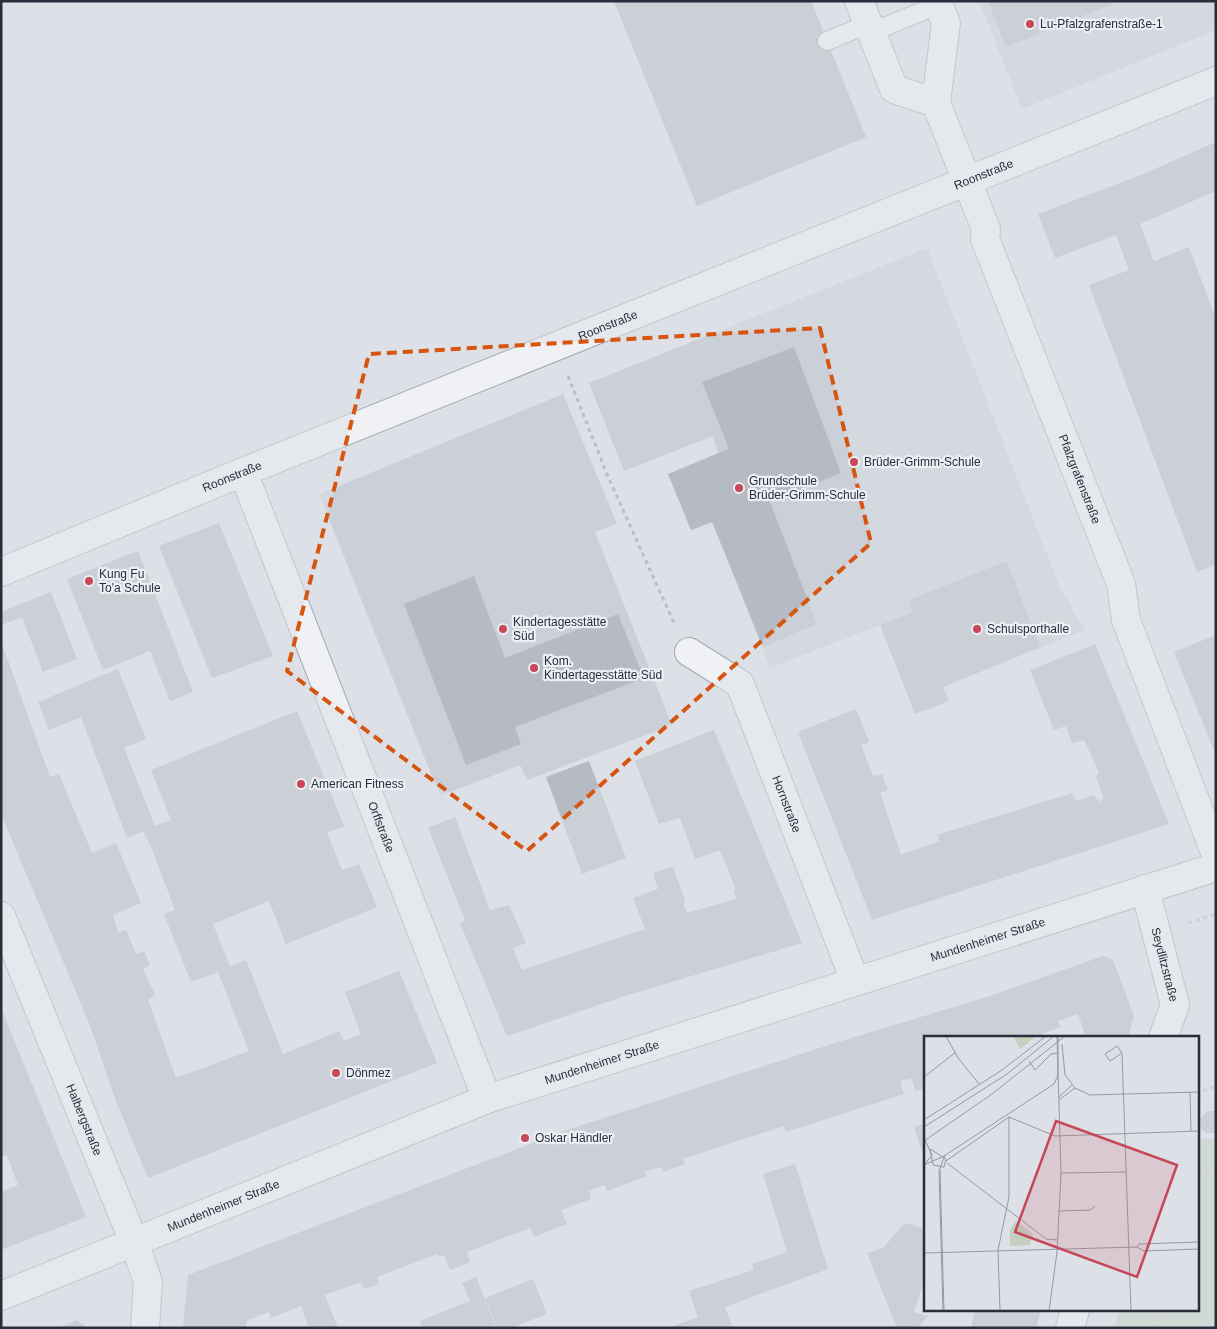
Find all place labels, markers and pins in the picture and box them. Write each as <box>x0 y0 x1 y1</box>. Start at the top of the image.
place label: Lu-Pfalzgrafenstraße-1 <box>1040 17 1163 31</box>
marker: Lu-Pfalzgrafenstraße-1 <box>1024 18 1036 30</box>
place label: Brüder-Grimm-Schule <box>864 455 981 469</box>
marker: Brüder-Grimm-Schule <box>848 456 860 468</box>
place label: Grundschule Brüder-Grimm-Schule <box>749 474 866 502</box>
marker: Grundschule Brüder-Grimm-Schule <box>733 482 745 494</box>
place label: Kung Fu To'a Schule <box>99 567 161 595</box>
marker: Kung Fu To'a Schule <box>83 575 95 587</box>
place label: Kindertagesstätte Süd <box>513 615 607 643</box>
place label: Schulsporthalle <box>987 622 1069 636</box>
marker: Kindertagesstätte Süd <box>497 623 509 635</box>
marker: Schulsporthalle <box>971 623 983 635</box>
place label: Kom. Kindertagesstätte Süd <box>544 654 662 682</box>
marker: Kom. Kindertagesstätte Süd <box>528 662 540 674</box>
place label: American Fitness <box>311 777 404 791</box>
marker: American Fitness <box>295 778 307 790</box>
place label: Dönmez <box>346 1066 391 1080</box>
marker: Dönmez <box>330 1067 342 1079</box>
place label: Oskar Händler <box>535 1131 612 1145</box>
marker: Oskar Händler <box>519 1132 531 1144</box>

